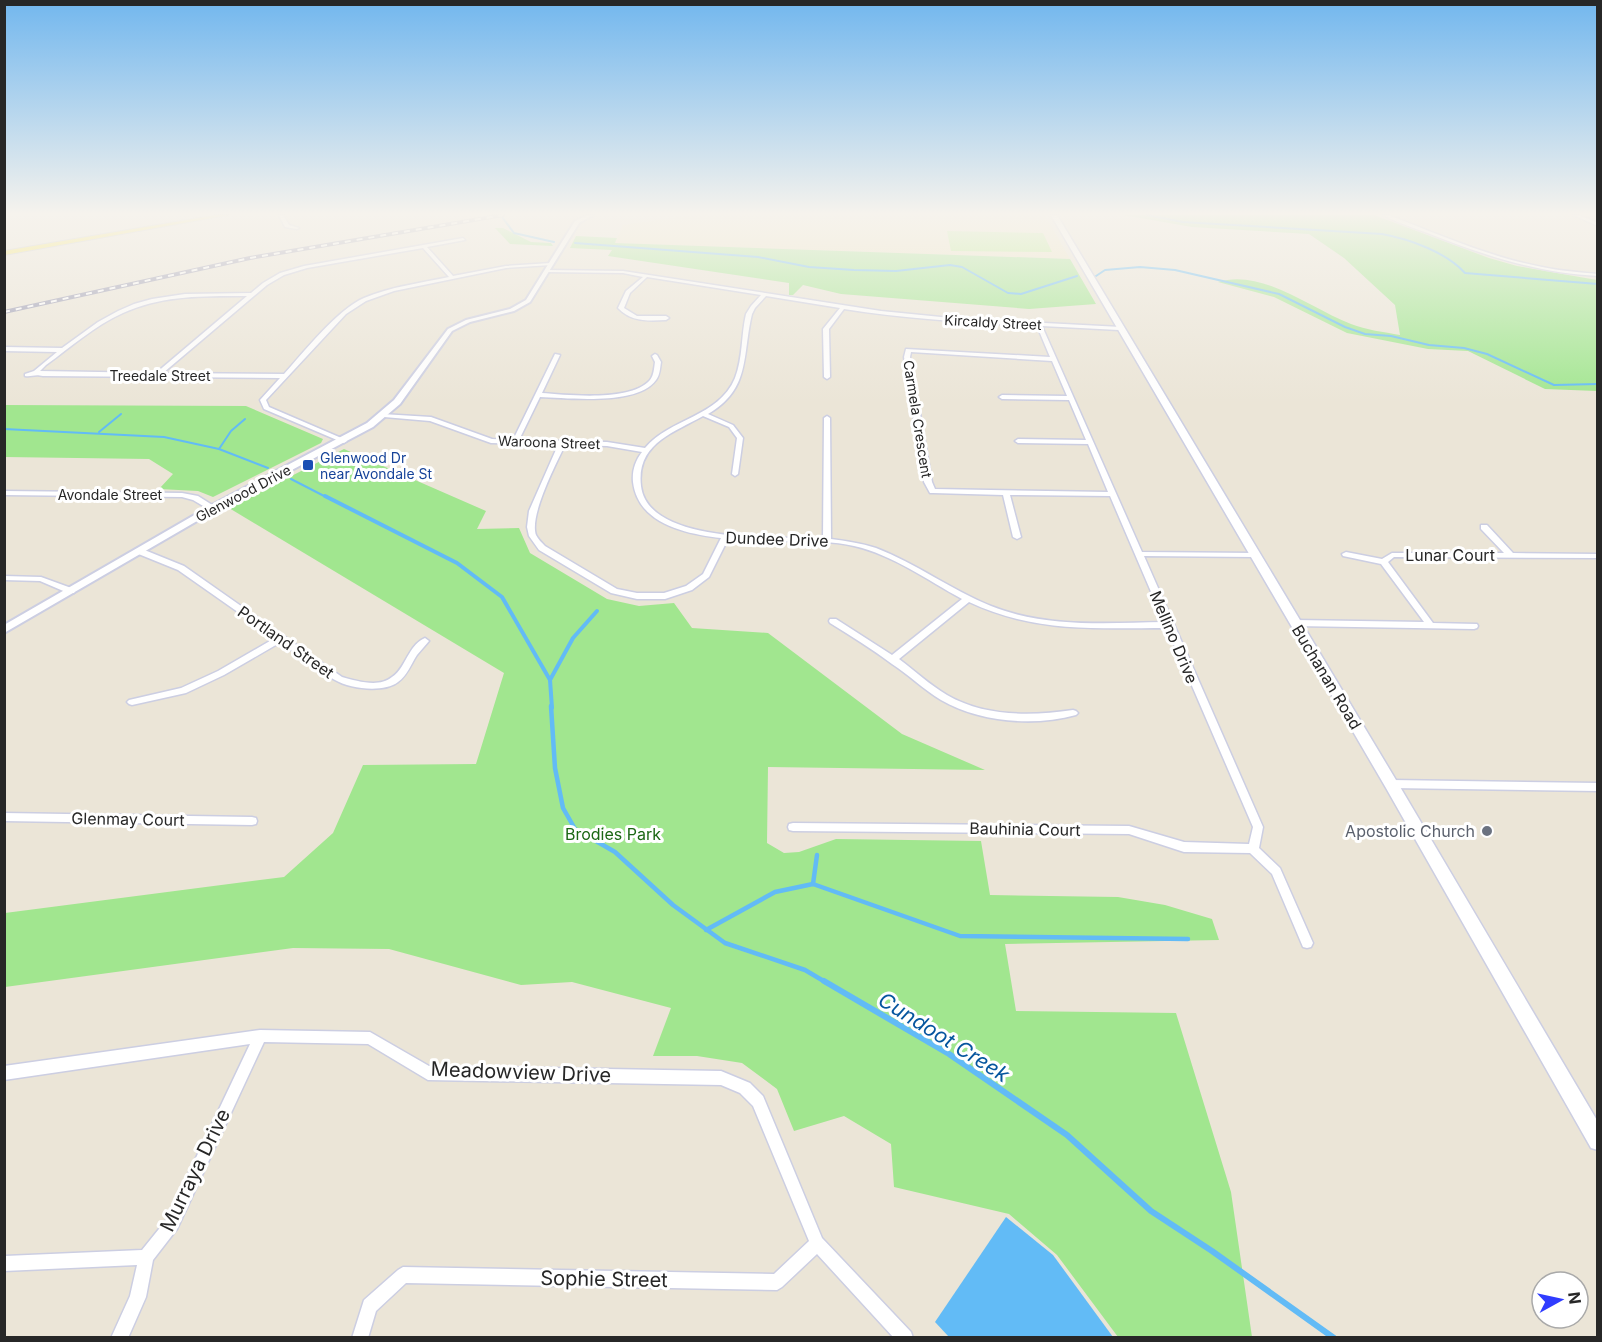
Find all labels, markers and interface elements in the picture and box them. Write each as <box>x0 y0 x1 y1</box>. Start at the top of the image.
street label: Kircaldy Street <box>944 311 1042 333</box>
street label: Carmela Crescent <box>900 359 936 480</box>
street label: Treedale Street <box>109 367 211 384</box>
street label: Waroona Street <box>498 432 601 452</box>
place label: Glenwood Dr near Avondale St <box>320 449 433 482</box>
marker: Glenwood Dr near Avondale St <box>301 458 315 472</box>
street label: Glenwood Drive <box>192 461 294 525</box>
street label: Avondale Street <box>58 486 163 503</box>
street label: Dundee Drive <box>725 527 829 551</box>
street label: Lunar Court <box>1405 545 1495 565</box>
street label: Mellino Drive <box>1146 588 1202 686</box>
street label: Portland Street <box>234 601 338 683</box>
street label: Buchanan Road <box>1288 621 1366 733</box>
street label: Glenmay Court <box>71 808 185 830</box>
street label: Bauhinia Court <box>969 818 1081 840</box>
place label: Apostolic Church <box>1345 821 1475 841</box>
park label: Brodies Park <box>565 824 661 844</box>
marker: Apostolic Church <box>1480 824 1494 838</box>
water label: Cundoot Creek <box>874 987 1014 1087</box>
street label: Meadowview Drive <box>430 1057 612 1087</box>
street label: Murraya Drive <box>155 1105 235 1235</box>
street label: Sophie Street <box>540 1266 668 1292</box>
north arrow <box>1530 1270 1590 1330</box>
text: N <box>1564 1290 1586 1305</box>

